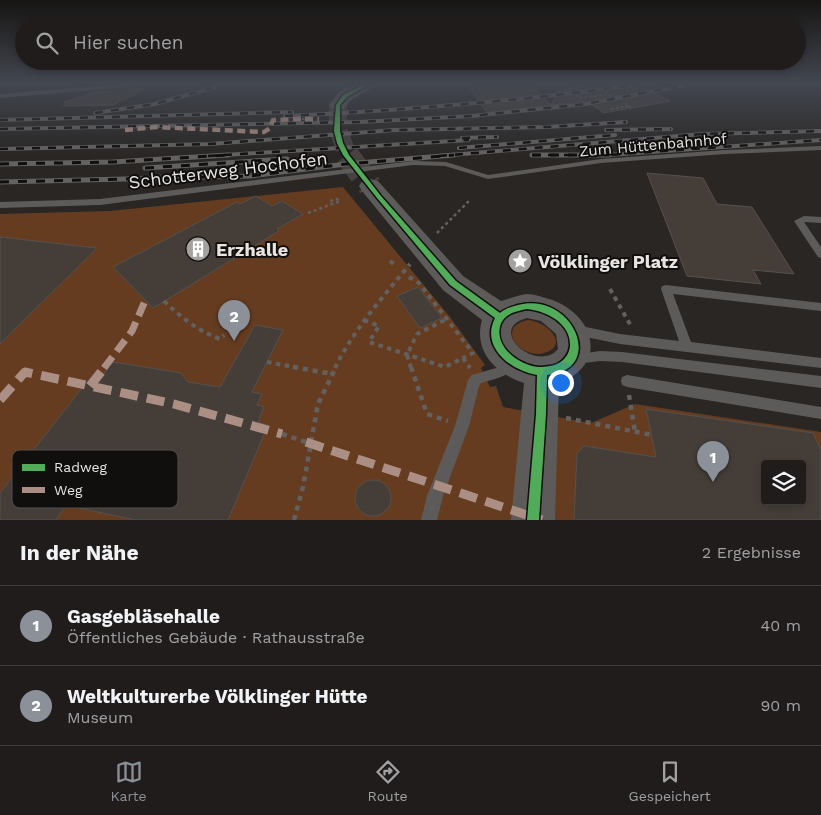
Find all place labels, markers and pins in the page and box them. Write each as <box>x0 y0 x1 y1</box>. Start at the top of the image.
building icon: Erzhalle <box>185 236 211 262</box>
place label: Erzhalle <box>216 239 288 260</box>
place icon: Völklinger Platz <box>507 248 533 274</box>
place label: Völklinger Platz <box>538 251 678 272</box>
pin: 2 <box>218 300 250 341</box>
pin: 1 <box>697 441 729 482</box>

